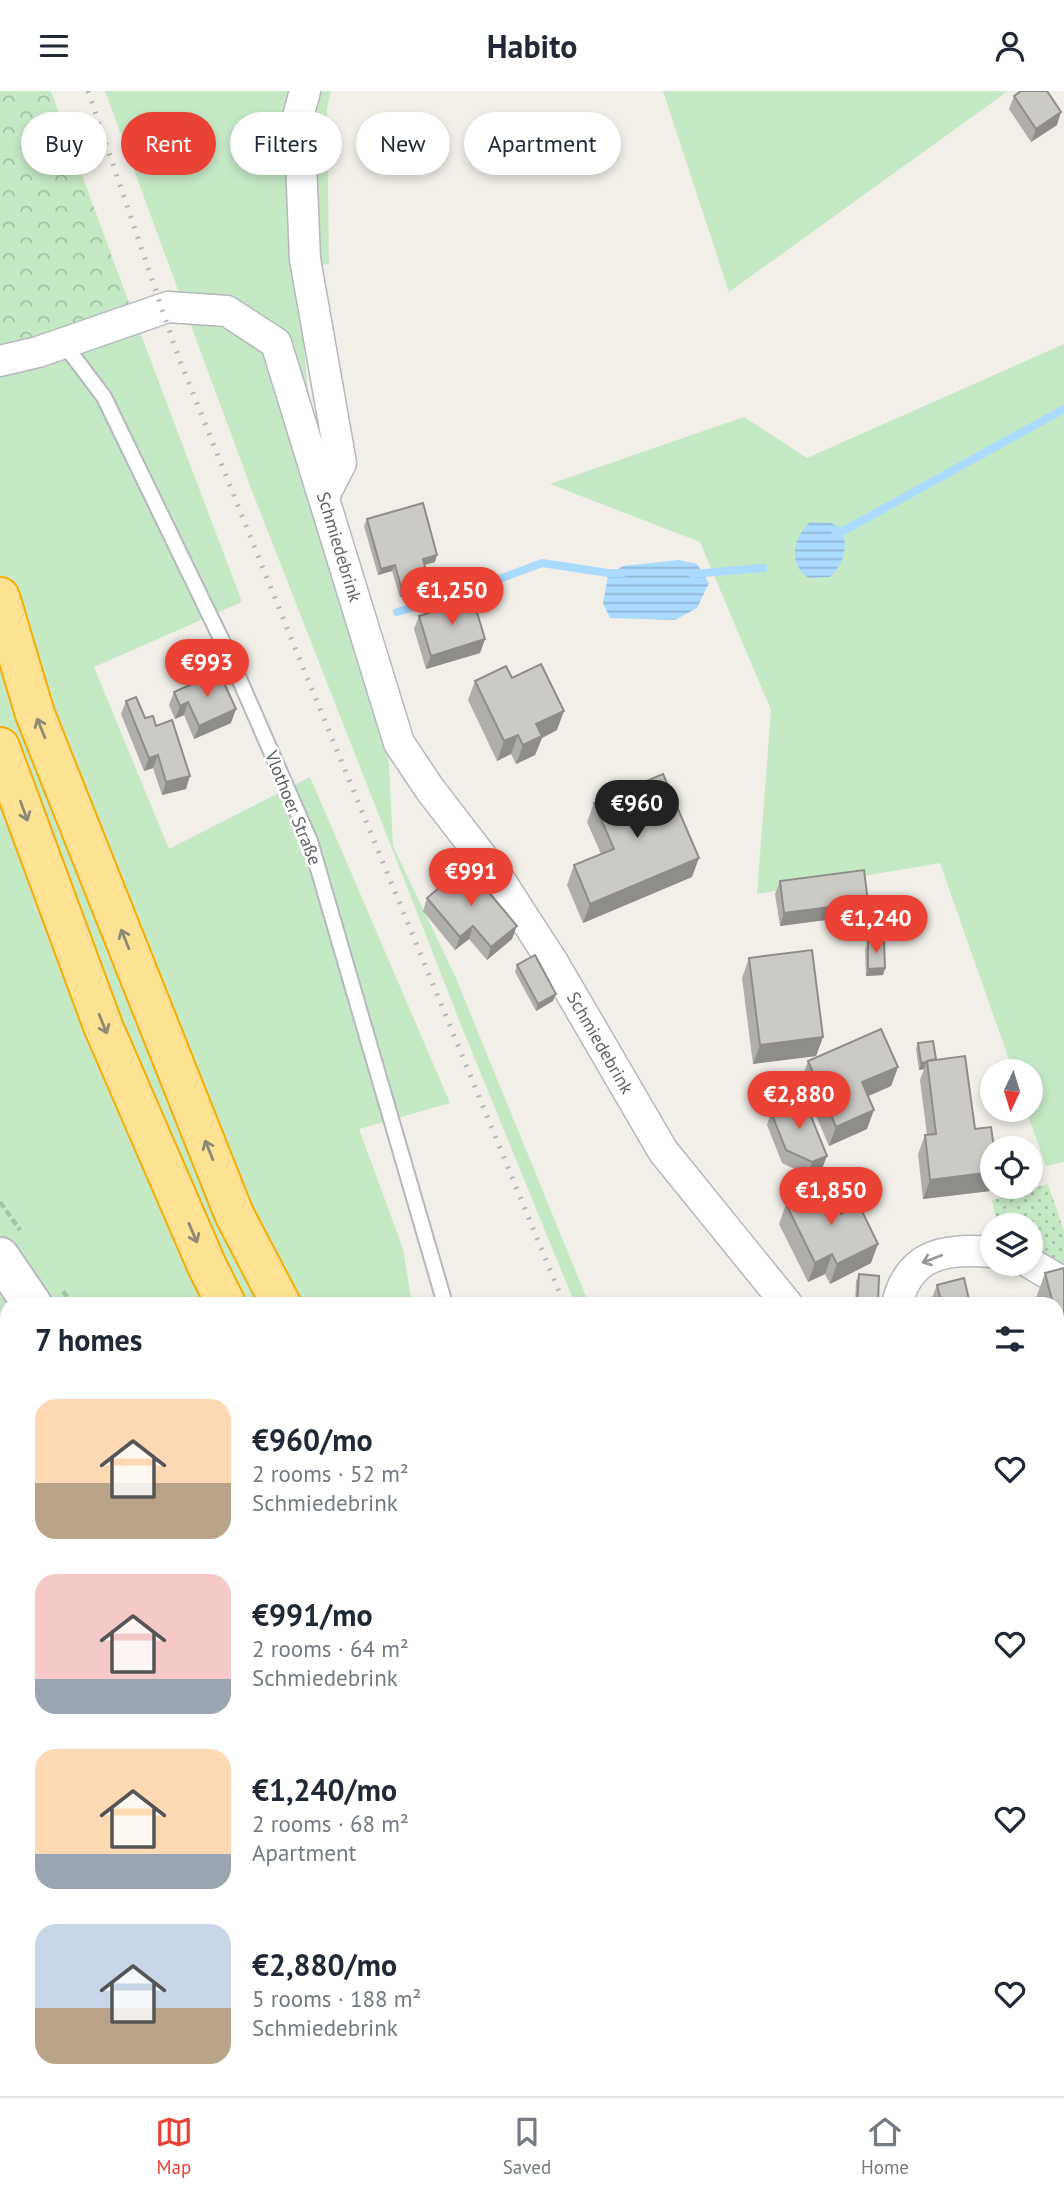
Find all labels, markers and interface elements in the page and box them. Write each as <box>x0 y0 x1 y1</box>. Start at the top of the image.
text: Habito <box>487 25 577 67</box>
icon: menu <box>35 27 73 65</box>
icon: person <box>991 27 1029 65</box>
chip: Buy <box>21 112 107 175</box>
chip: Rent <box>121 112 216 175</box>
chip: Filters <box>230 112 342 175</box>
chip: New <box>356 112 450 175</box>
chip: Apartment <box>464 112 621 175</box>
street label: Schmiedebrink <box>312 489 367 605</box>
pin: €1,250 <box>395 567 509 627</box>
text: €1,250 <box>416 575 488 604</box>
pin: €993 <box>166 639 248 699</box>
text: €993 <box>181 647 233 676</box>
one-way arrow <box>33 717 46 739</box>
street label: Vlothoer Straße <box>260 746 327 868</box>
pin: €960 <box>596 781 678 840</box>
text: €960 <box>611 788 663 817</box>
one-way arrow <box>18 799 31 821</box>
pin: €991 <box>430 849 512 908</box>
text: €991 <box>445 856 497 885</box>
pin: €1,240 <box>819 895 933 955</box>
text: €1,240 <box>840 903 912 932</box>
one-way arrow <box>118 929 131 950</box>
street label: Schmiedebrink <box>562 988 639 1098</box>
one-way arrow <box>97 1013 110 1035</box>
north arrow <box>980 1059 1043 1122</box>
map controls <box>980 1059 1043 1276</box>
pin: €2,880 <box>742 1072 856 1131</box>
text: €2,880 <box>763 1079 835 1108</box>
button: locate <box>980 1136 1043 1199</box>
one-way arrow <box>202 1140 215 1162</box>
pin: €1,850 <box>774 1167 888 1227</box>
text: €1,850 <box>795 1175 867 1204</box>
button: layers <box>980 1213 1043 1276</box>
one-way arrow <box>187 1222 200 1243</box>
one-way arrow <box>922 1253 944 1266</box>
text: 7 homes <box>35 1320 143 1359</box>
icon: filters <box>991 1320 1029 1358</box>
text: €960/mo <box>252 1420 373 1459</box>
icon: home <box>91 1427 175 1511</box>
icon: heart <box>991 1450 1029 1488</box>
text: 2 rooms · 52 m² <box>252 1459 409 1488</box>
text: Schmiedebrink <box>252 1488 398 1517</box>
text: €991/mo <box>252 1595 373 1634</box>
icon: home <box>91 1602 175 1686</box>
icon: heart <box>991 1625 1029 1663</box>
text: 2 rooms · 64 m² <box>252 1634 409 1663</box>
text: Schmiedebrink <box>252 1663 398 1692</box>
text: €1,240/mo <box>252 1770 397 1809</box>
icon: home <box>91 1777 175 1861</box>
icon: heart <box>991 1800 1029 1838</box>
text: 2 rooms · 68 m² <box>252 1809 409 1838</box>
text: Apartment <box>252 1838 356 1867</box>
text: €2,880/mo <box>252 1945 397 1984</box>
icon: home <box>91 1952 175 2036</box>
icon: heart <box>991 1975 1029 2013</box>
text: 5 rooms · 188 m² <box>252 1984 421 2013</box>
text: Schmiedebrink <box>252 2013 398 2042</box>
tab: Map <box>155 2113 193 2179</box>
tab: Saved <box>503 2113 551 2179</box>
tab: Home <box>861 2113 909 2179</box>

